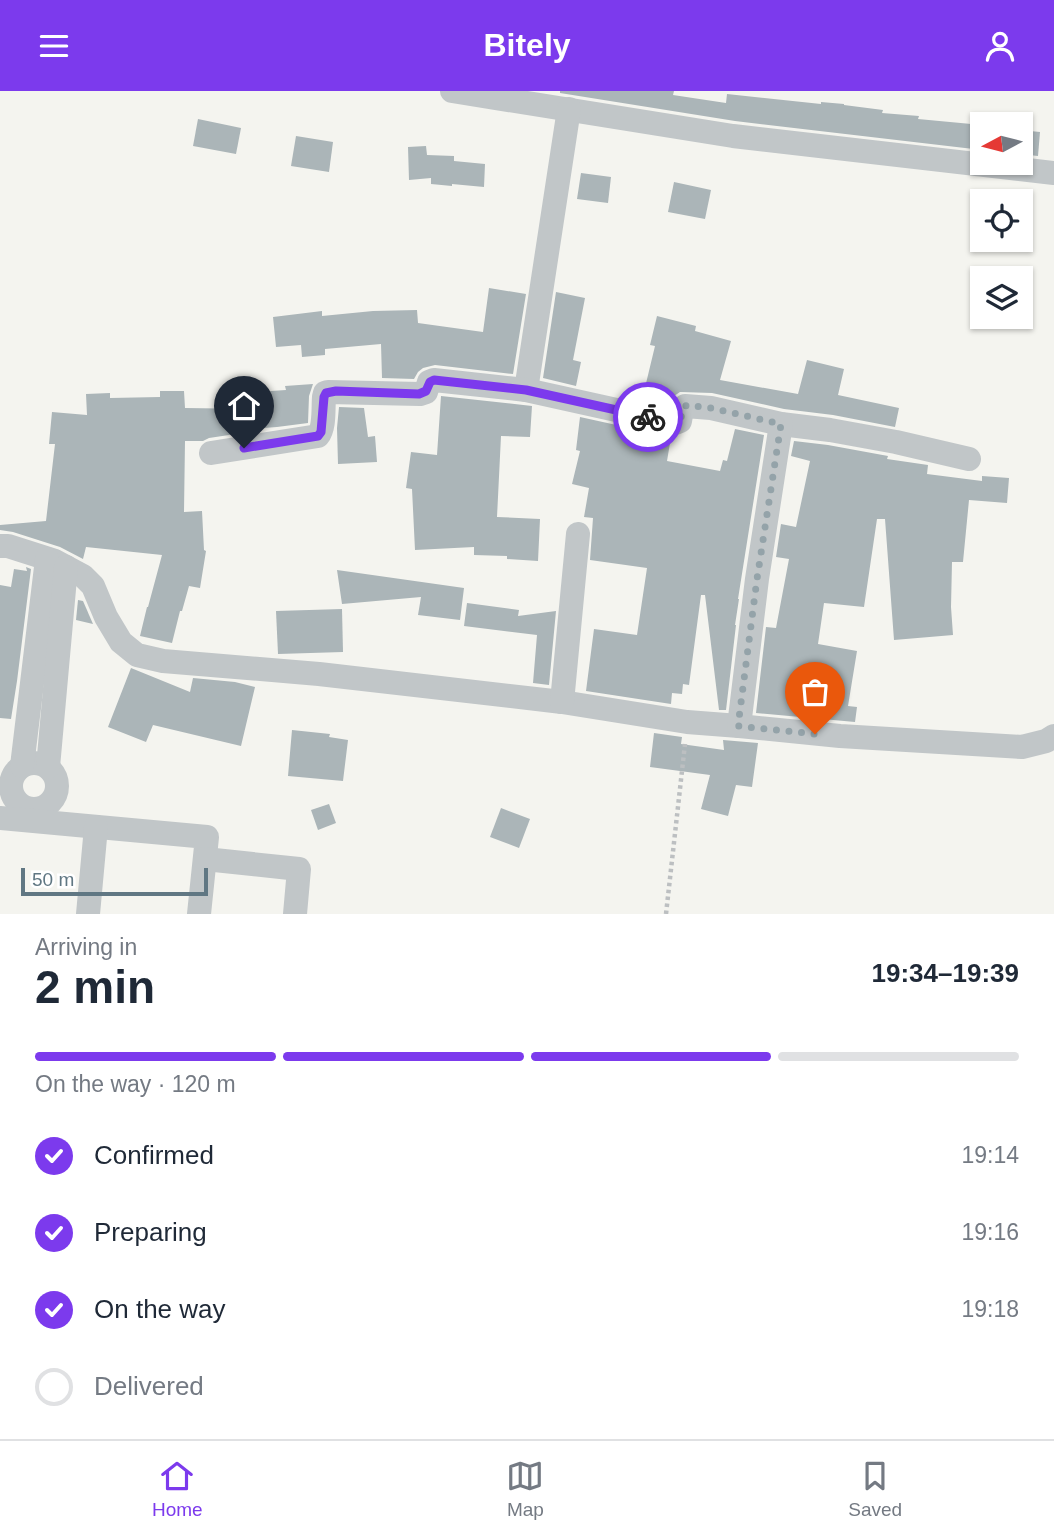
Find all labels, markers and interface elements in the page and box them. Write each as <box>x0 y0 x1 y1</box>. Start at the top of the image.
icon: menu <box>35 27 73 65</box>
text: Bitely <box>483 27 571 63</box>
icon: person <box>981 27 1019 65</box>
north arrow <box>970 112 1032 175</box>
map controls <box>970 112 1033 329</box>
button: locate <box>970 189 1033 252</box>
button: layers <box>970 266 1033 329</box>
pin <box>214 376 274 448</box>
courier <box>613 382 683 452</box>
icon: home <box>225 387 263 425</box>
icon: bike <box>629 398 667 436</box>
pin <box>785 662 845 734</box>
icon: bag <box>796 673 834 711</box>
scale bar <box>21 865 208 897</box>
text: 50 m <box>32 869 74 890</box>
text: Arriving in <box>35 934 137 960</box>
text: 19:34–19:39 <box>872 958 1019 988</box>
text: 2 min <box>35 961 155 1013</box>
text: On the way · 120 m <box>35 1071 236 1097</box>
icon: check <box>35 1137 73 1175</box>
text: Confirmed <box>94 1140 214 1170</box>
text: 19:14 <box>961 1142 1019 1168</box>
icon: check <box>35 1214 73 1252</box>
text: Preparing <box>94 1217 207 1247</box>
text: 19:16 <box>961 1219 1019 1245</box>
icon: check <box>35 1291 73 1329</box>
text: On the way <box>94 1294 226 1324</box>
text: 19:18 <box>961 1296 1019 1322</box>
text: Delivered <box>94 1371 204 1401</box>
tab: Home <box>152 1457 203 1521</box>
tab: Map <box>506 1457 544 1521</box>
tab: Saved <box>848 1457 902 1521</box>

